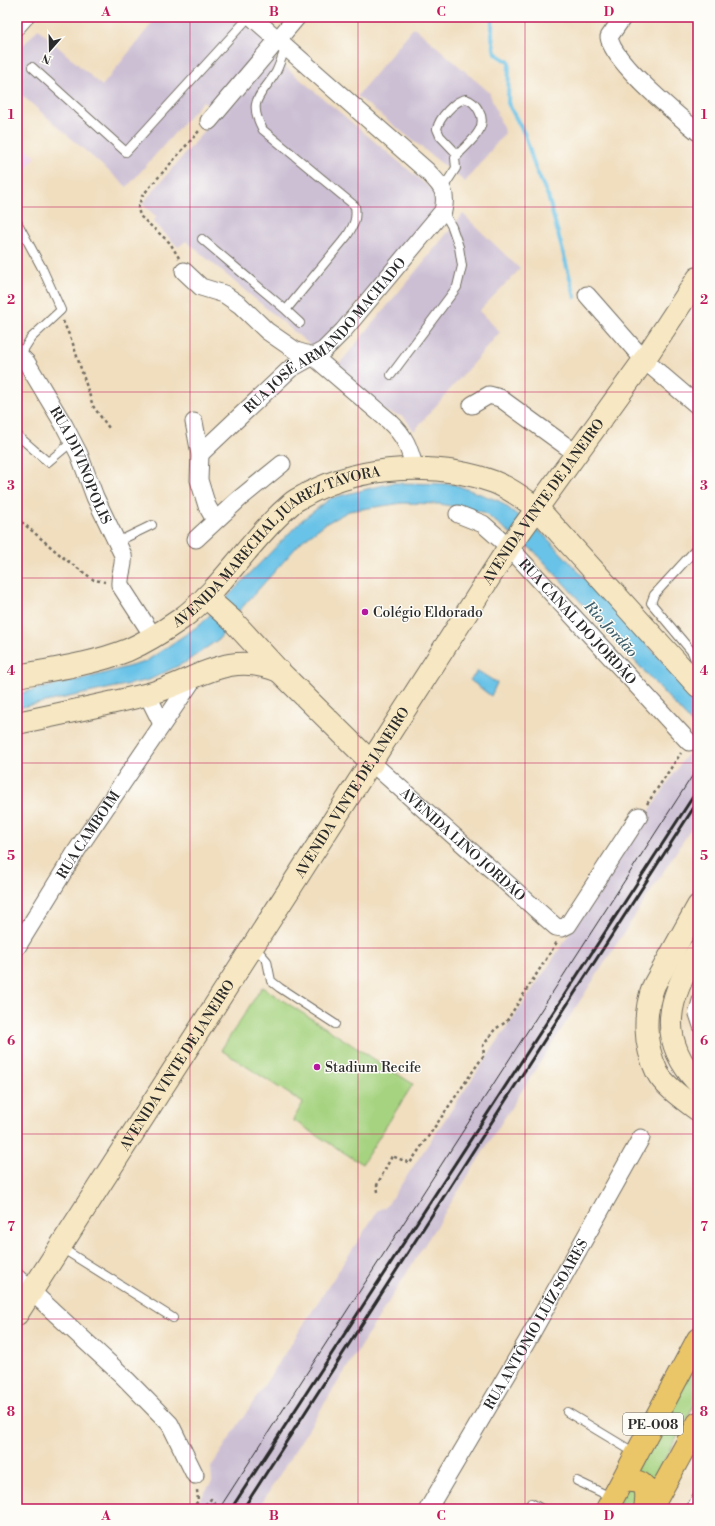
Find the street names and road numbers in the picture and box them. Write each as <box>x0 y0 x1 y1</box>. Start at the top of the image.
street label: RUA JOSÉ ARMANDO MACHADO <box>240 254 410 418</box>
street label: RUA DIVINOPOLIS <box>45 404 115 527</box>
street label: AVENIDA VINTE DE JANEIRO <box>479 415 609 589</box>
street label: AVENIDA MARECHAL JUAREZ TÁVORA <box>169 463 382 633</box>
street label: RUA CANAL DO JORDÃO <box>514 555 640 689</box>
street label: AVENIDA VINTE DE JANEIRO <box>291 704 414 882</box>
street label: AVENIDA LINO JORDÃO <box>395 784 529 906</box>
street label: RUA CAMBOIM <box>53 787 125 883</box>
street label: AVENIDA VINTE DE JANEIRO <box>116 977 239 1155</box>
street label: RUA ANTÔNIO LUÍZ SOARES <box>481 1236 593 1413</box>
road number: PE-008 <box>623 1413 683 1435</box>

